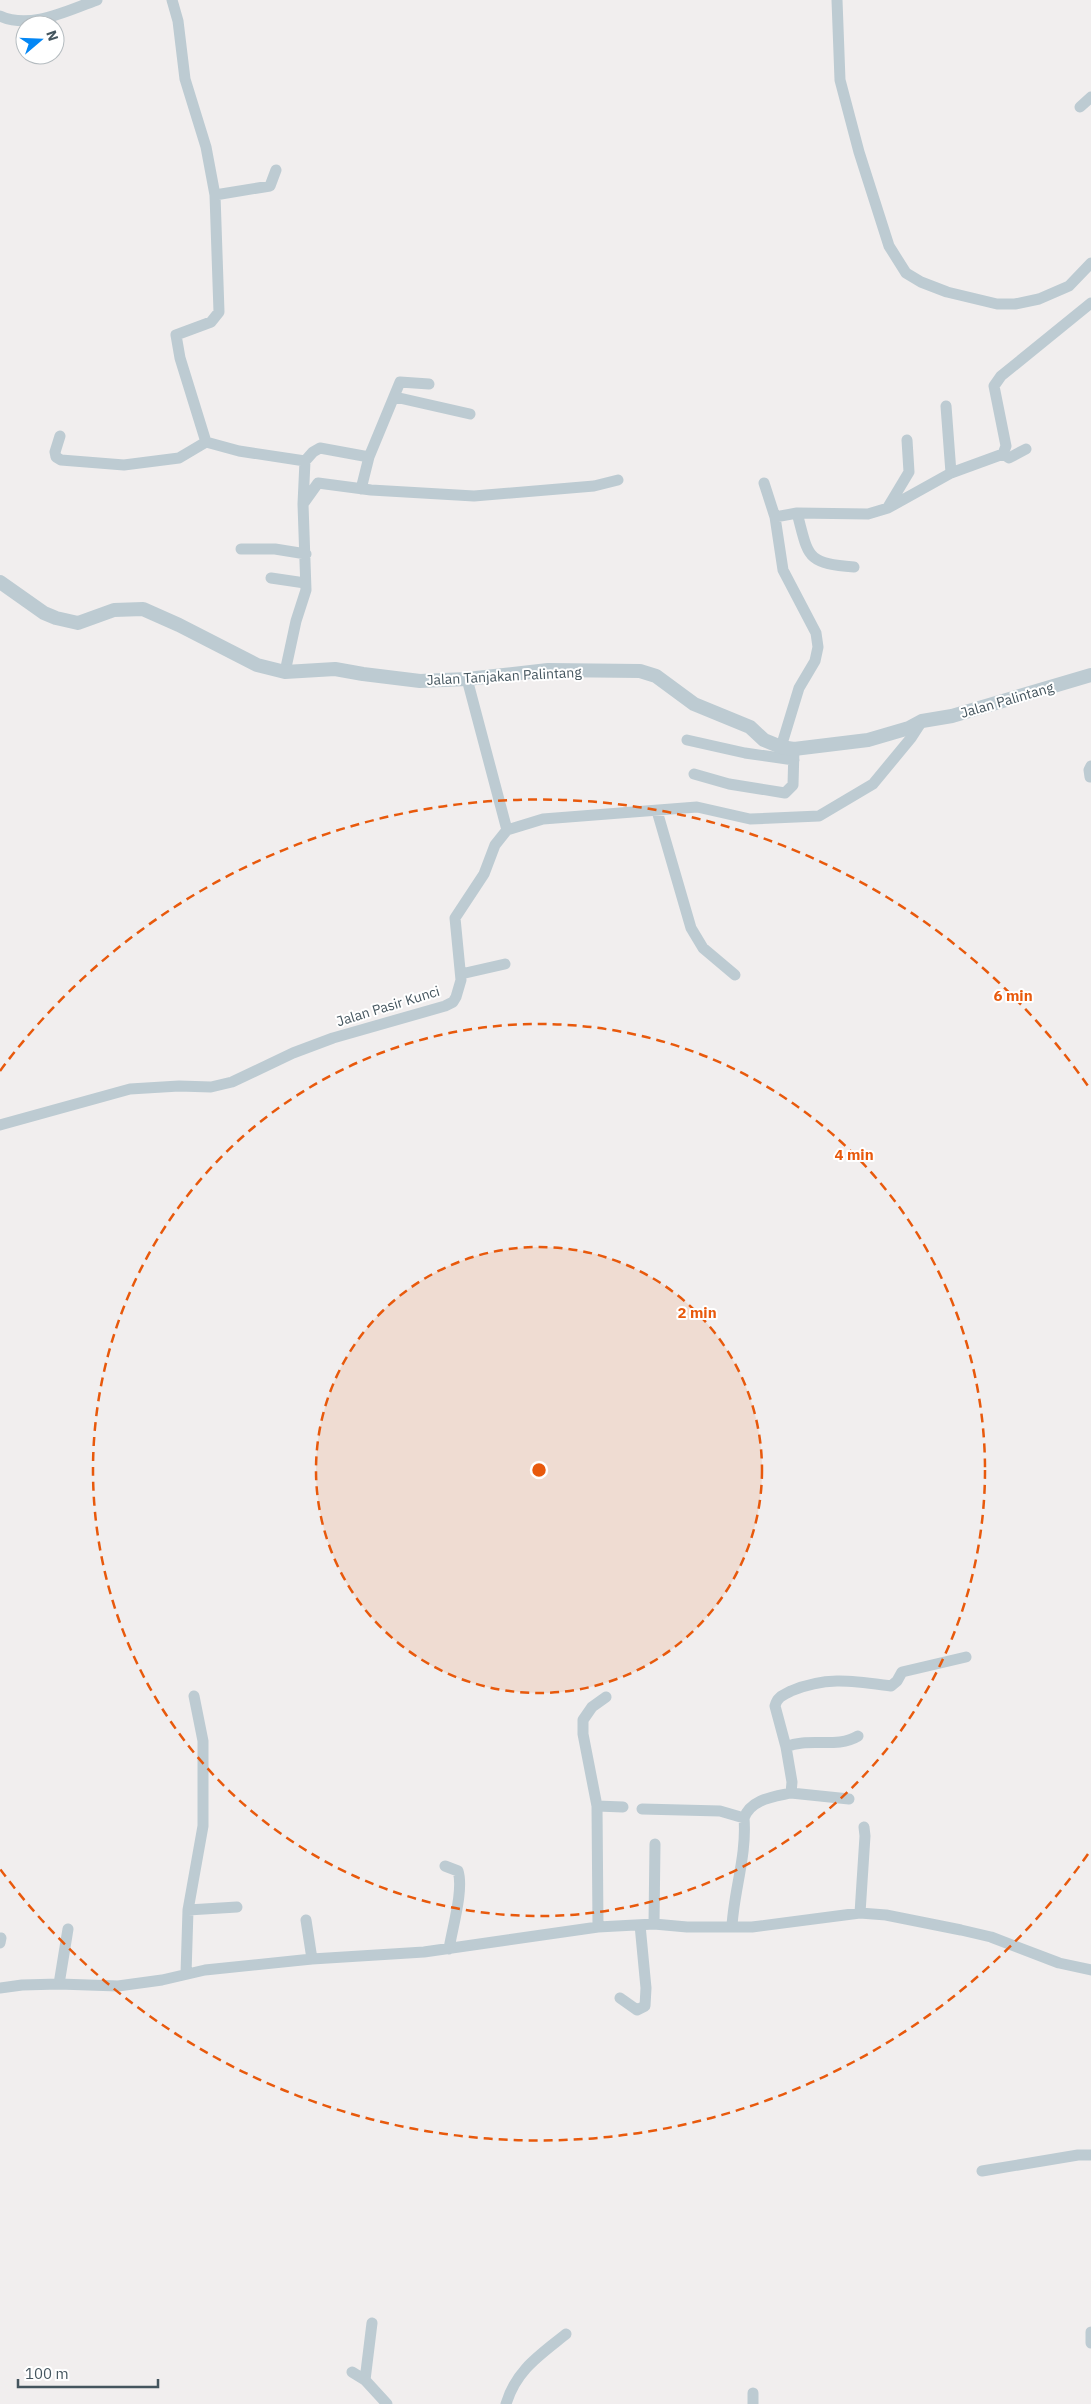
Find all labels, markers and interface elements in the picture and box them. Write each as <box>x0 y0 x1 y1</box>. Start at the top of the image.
north arrow <box>15 15 65 65</box>
text: N <box>42 28 62 43</box>
street label: Jalan Tanjakan Palintang <box>426 663 583 689</box>
street label: Jalan Palintang <box>958 678 1056 722</box>
street label: Jalan Pasir Kunci <box>334 982 442 1030</box>
text: 6 min <box>993 986 1033 1005</box>
text: 4 min <box>834 1145 874 1164</box>
text: 2 min <box>677 1303 717 1322</box>
centre of rings <box>530 1461 548 1479</box>
scale bar <box>18 2356 158 2388</box>
text: 100 m <box>25 2364 69 2383</box>

